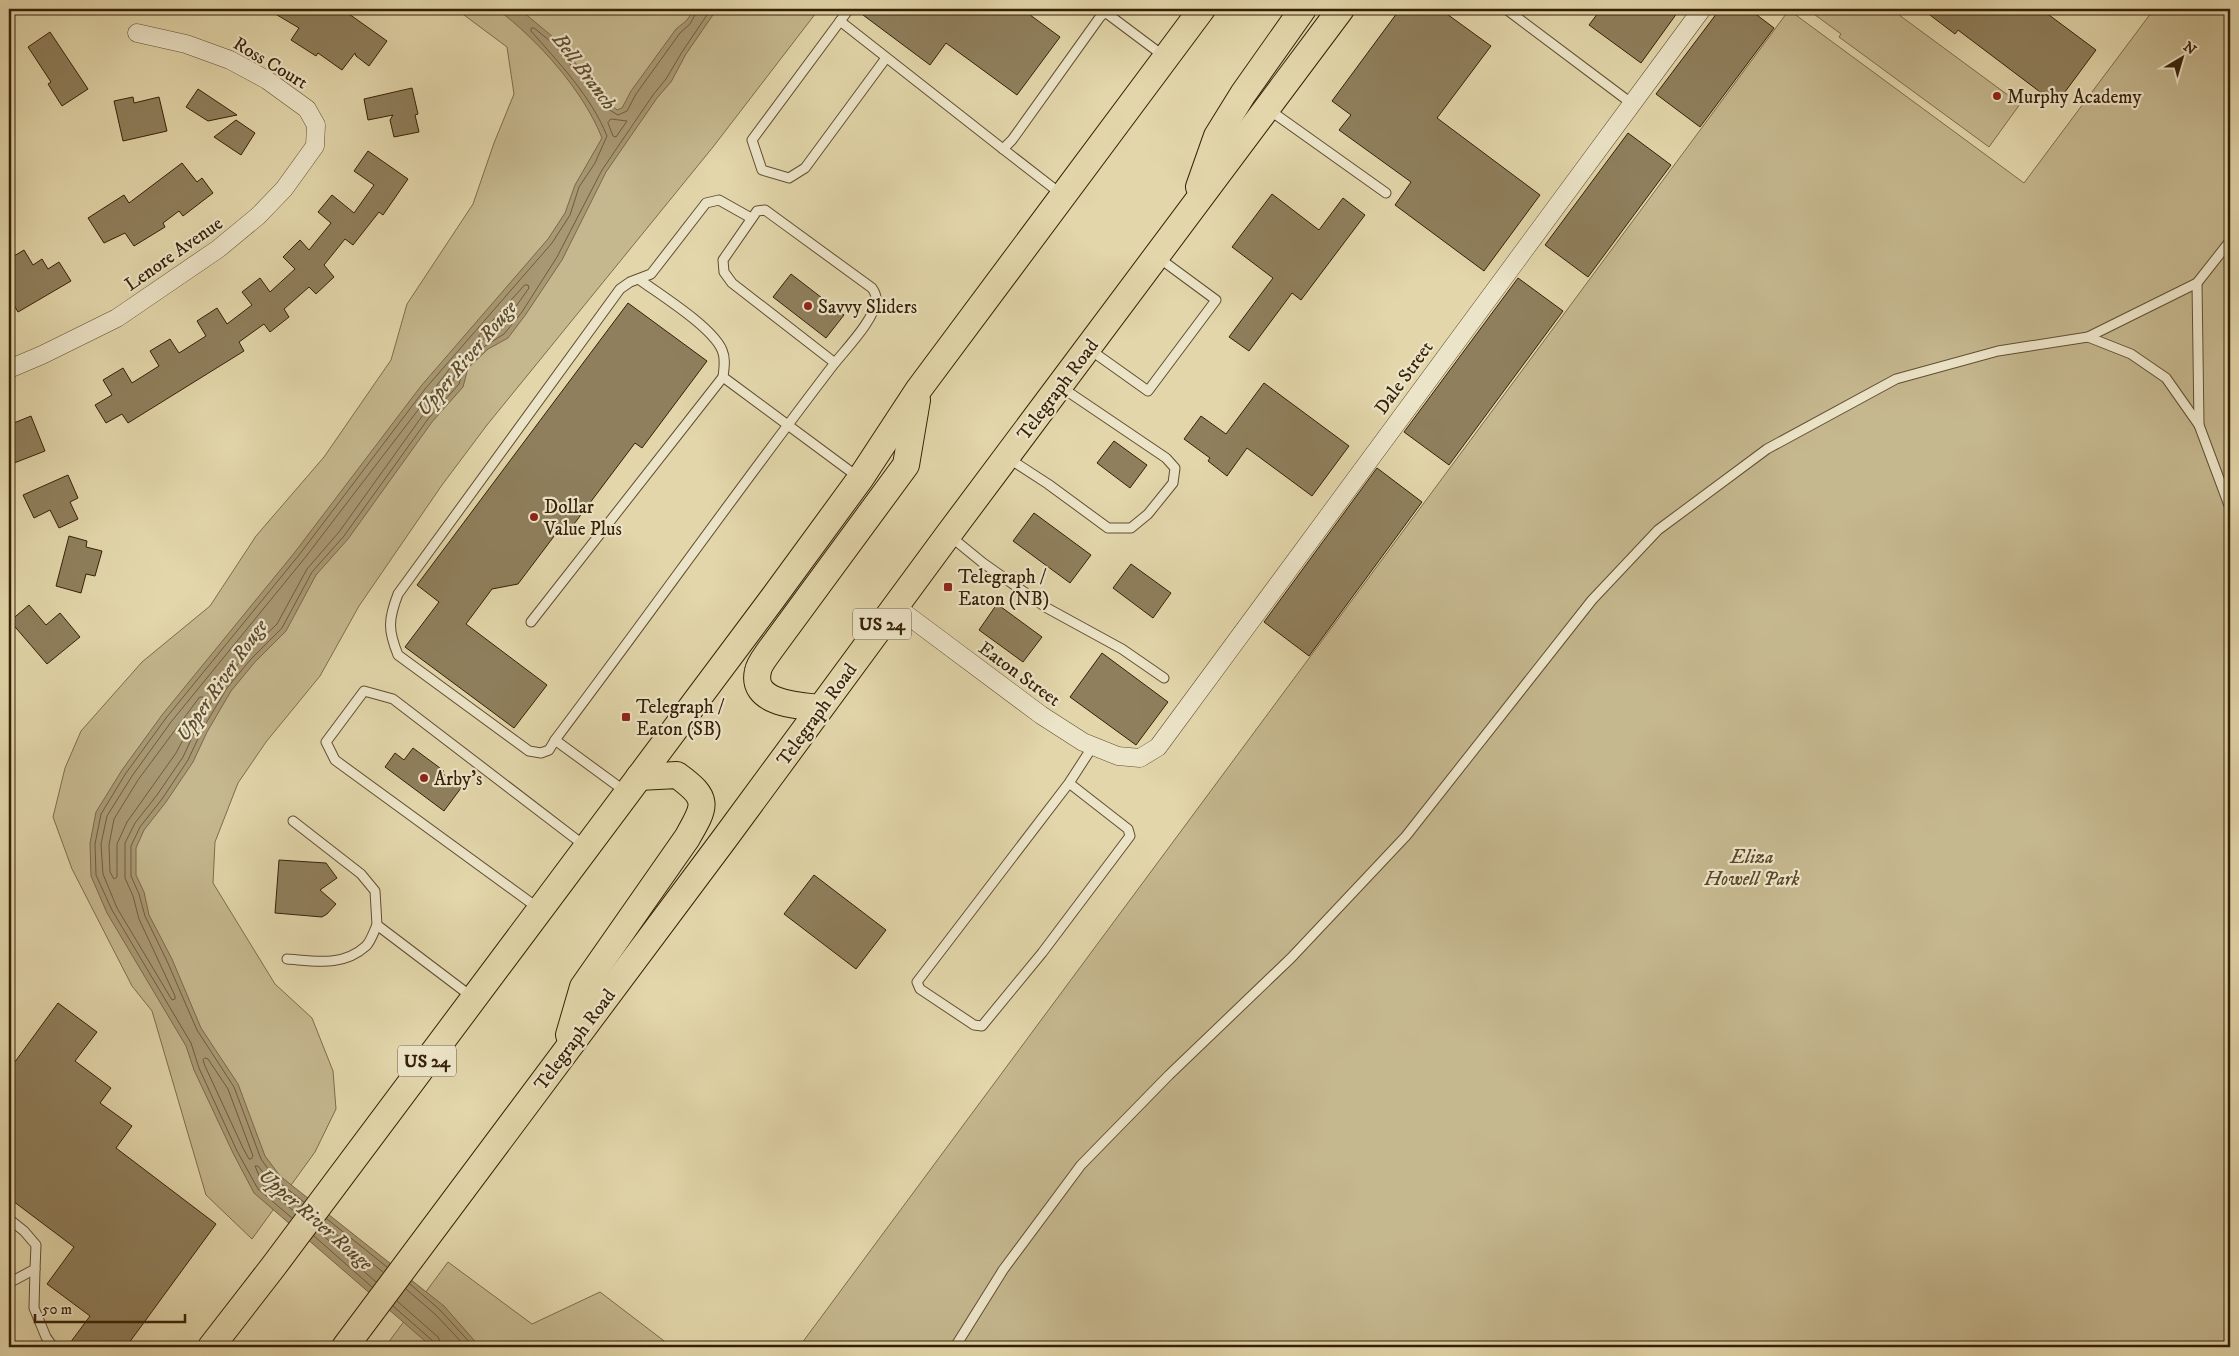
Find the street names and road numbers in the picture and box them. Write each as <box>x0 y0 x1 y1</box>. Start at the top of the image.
street label: Ross Court <box>229 32 312 94</box>
street label: Lenore Avenue <box>120 212 227 296</box>
street label: Telegraph Road <box>1013 334 1104 445</box>
street label: Dale Street <box>1370 337 1438 419</box>
road number: US 24 <box>853 608 911 640</box>
street label: Eaton Street <box>974 637 1065 712</box>
street label: Telegraph Road <box>772 659 862 771</box>
street label: Telegraph Road <box>530 984 621 1095</box>
road number: US 24 <box>398 1046 456 1076</box>

